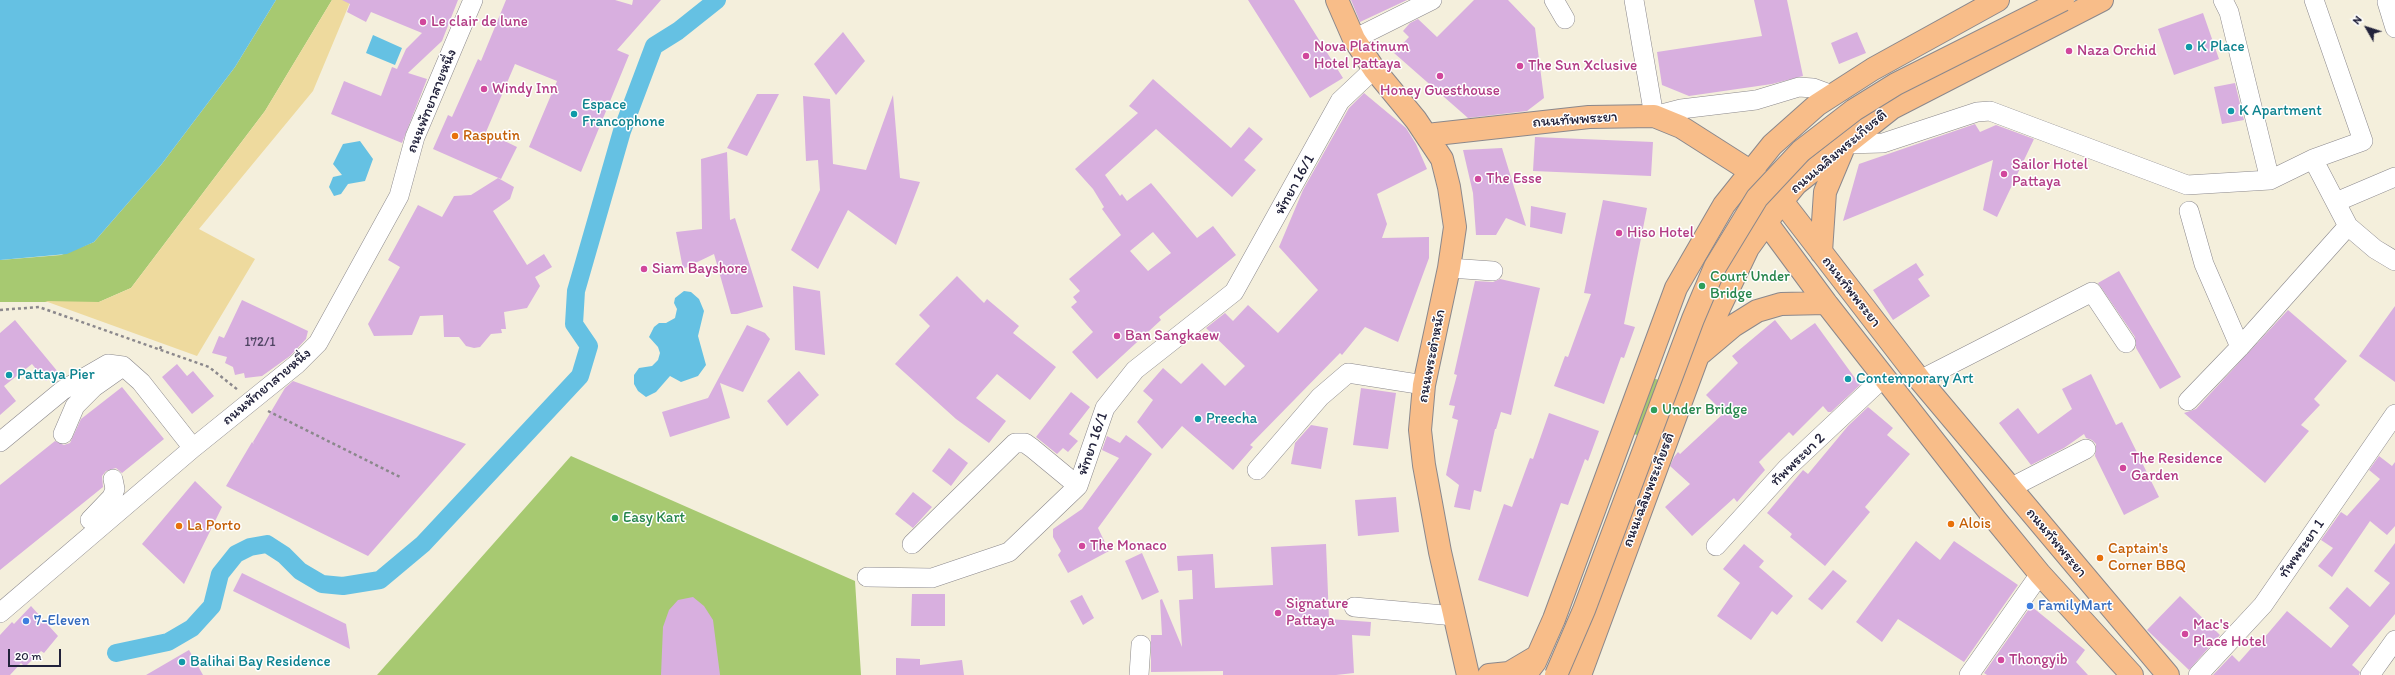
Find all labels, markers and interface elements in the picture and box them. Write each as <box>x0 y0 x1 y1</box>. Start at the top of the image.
north arrow <box>2347 8 2387 48</box>
place label: Le clair de lune <box>431 13 528 31</box>
text: N <box>2350 13 2365 27</box>
marker: Le clair de lune <box>418 17 428 27</box>
place label: Nova Platinum Hotel Pattaya <box>1314 38 1409 73</box>
place label: K Place <box>2197 38 2245 56</box>
place label: Naza Orchid <box>2077 42 2156 60</box>
marker: K Place <box>2184 42 2194 52</box>
street label: ถนนพัทยาสายหนึ่ง <box>403 46 461 156</box>
marker: Naza Orchid <box>2064 46 2074 56</box>
marker: Nova Platinum Hotel Pattaya <box>1301 51 1311 61</box>
place label: The Sun Xclusive <box>1528 57 1637 75</box>
marker: The Sun Xclusive <box>1515 61 1525 71</box>
marker: Honey Guesthouse <box>1435 71 1445 81</box>
place label: Windy Inn <box>492 80 558 98</box>
place label: Honey Guesthouse <box>1380 82 1500 100</box>
marker: Windy Inn <box>479 84 489 94</box>
place label: Espace Francophone <box>582 96 665 131</box>
place label: K Apartment <box>2239 102 2322 120</box>
street label: ถนนเฉลิมพระเกียรติ <box>1787 106 1891 198</box>
marker: K Apartment <box>2226 106 2236 116</box>
street label: ถนนทัพพระยา <box>1532 108 1618 132</box>
marker: Espace Francophone <box>569 109 579 119</box>
place label: Rasputin <box>463 127 520 145</box>
marker: Rasputin <box>450 131 460 141</box>
street label: พัทยา 16/1 <box>1271 152 1319 218</box>
place label: Sailor Hotel Pattaya <box>2012 156 2088 191</box>
marker: Sailor Hotel Pattaya <box>1999 169 2009 179</box>
place label: The Esse <box>1486 170 1542 188</box>
marker: The Esse <box>1473 174 1483 184</box>
place label: Hiso Hotel <box>1627 224 1694 242</box>
marker: Hiso Hotel <box>1614 228 1624 238</box>
street label: ถนนทัพพระยา <box>1818 253 1884 331</box>
place label: Siam Bayshore <box>652 260 748 278</box>
marker: Siam Bayshore <box>639 264 649 274</box>
place label: Court Under Bridge <box>1710 268 1790 303</box>
marker: Court Under Bridge <box>1697 281 1707 291</box>
street label: ถนนพระตำหนัก <box>1414 308 1450 404</box>
place label: Ban Sangkaew <box>1125 327 1219 345</box>
marker: Ban Sangkaew <box>1112 331 1122 341</box>
house number: 172/1 <box>245 335 275 351</box>
street label: ถนนพัทยาสายหนึ่ง <box>219 345 315 429</box>
place label: Pattaya Pier <box>17 366 95 384</box>
marker: Pattaya Pier <box>4 370 14 380</box>
place label: Contemporary Art <box>1856 370 1974 388</box>
marker: Contemporary Art <box>1843 374 1853 384</box>
place label: Under Bridge <box>1662 401 1747 419</box>
marker: Under Bridge <box>1649 405 1659 415</box>
street label: พัทยา 16/1 <box>1074 410 1112 478</box>
place label: Preecha <box>1206 410 1257 428</box>
marker: Preecha <box>1193 414 1203 424</box>
street label: ถนนเฉลิมพระเกียรติ <box>1619 430 1679 550</box>
street label: ทัพพระยา 2 <box>1767 430 1829 490</box>
place label: The Residence Garden <box>2131 450 2223 485</box>
marker: The Residence Garden <box>2118 463 2128 473</box>
street label: ถนนทัพพระยา <box>2022 505 2090 581</box>
place label: Easy Kart <box>623 509 685 527</box>
marker: Easy Kart <box>610 513 620 523</box>
place label: Alois <box>1959 515 1991 533</box>
street label: ทัพพระยา 1 <box>2275 516 2329 582</box>
place label: La Porto <box>187 517 241 535</box>
marker: Alois <box>1946 519 1956 529</box>
marker: La Porto <box>174 521 184 531</box>
place label: The Monaco <box>1090 537 1167 555</box>
place label: Captain's Corner BBQ <box>2108 540 2186 575</box>
marker: The Monaco <box>1077 541 1087 551</box>
marker: Captain's Corner BBQ <box>2095 553 2105 563</box>
place label: Signature Pattaya <box>1286 595 1348 630</box>
place label: FamilyMart <box>2038 597 2112 615</box>
marker: FamilyMart <box>2025 601 2035 611</box>
marker: Signature Pattaya <box>1273 608 1283 618</box>
place label: 7-Eleven <box>34 612 90 630</box>
marker: 7-Eleven <box>21 616 31 626</box>
place label: Mac's Place Hotel <box>2193 616 2266 651</box>
marker: Mac's Place Hotel <box>2180 629 2190 639</box>
scale bar <box>10 641 63 667</box>
text: 20 m <box>15 649 42 663</box>
place label: Thongyib <box>2009 651 2068 669</box>
place label: Balihai Bay Residence <box>190 653 331 671</box>
marker: Thongyib <box>1996 655 2006 665</box>
marker: Balihai Bay Residence <box>177 657 187 667</box>

